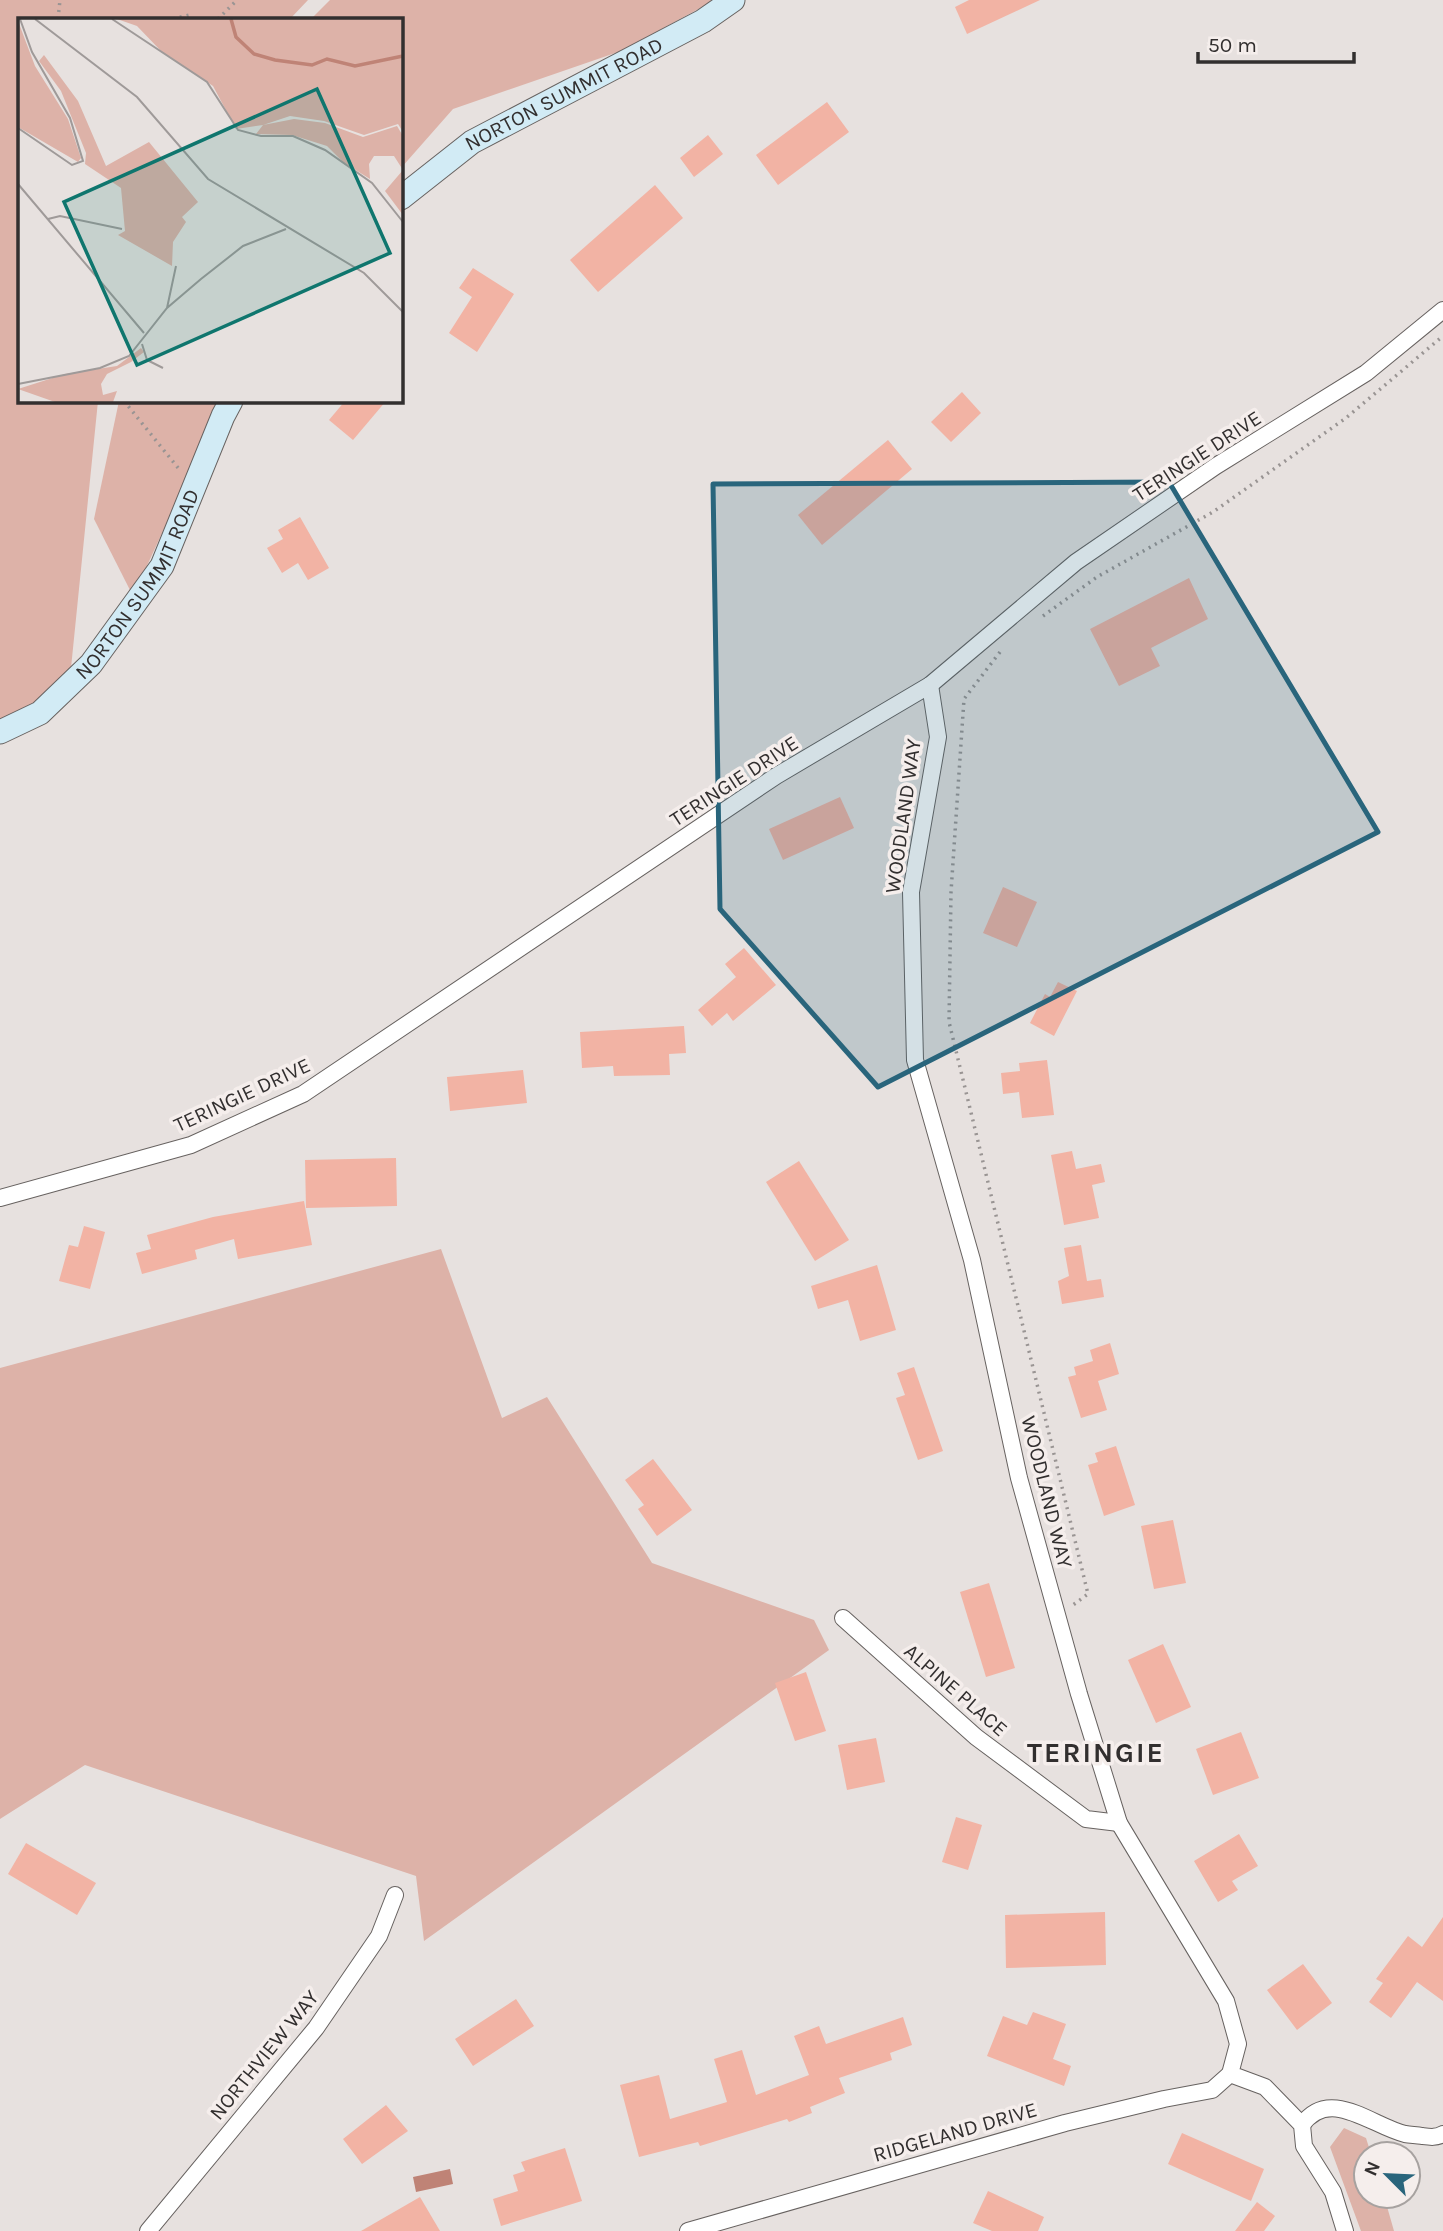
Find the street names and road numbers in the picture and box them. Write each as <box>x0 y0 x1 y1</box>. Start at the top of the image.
street label: NORTON SUMMIT ROAD <box>461 32 667 156</box>
street label: TERINGIE DRIVE <box>1128 406 1266 506</box>
street label: NORTON SUMMIT ROAD <box>70 486 204 684</box>
street label: TERINGIE DRIVE <box>665 731 803 831</box>
street label: WOODLAND WAY <box>880 737 926 895</box>
street label: TERINGIE DRIVE <box>170 1053 314 1137</box>
street label: WOODLAND WAY <box>1016 1413 1078 1571</box>
street label: ALPINE PLACE <box>900 1639 1012 1741</box>
street label: NORTHVIEW WAY <box>204 1985 324 2125</box>
street label: RIDGELAND DRIVE <box>870 2097 1040 2167</box>

